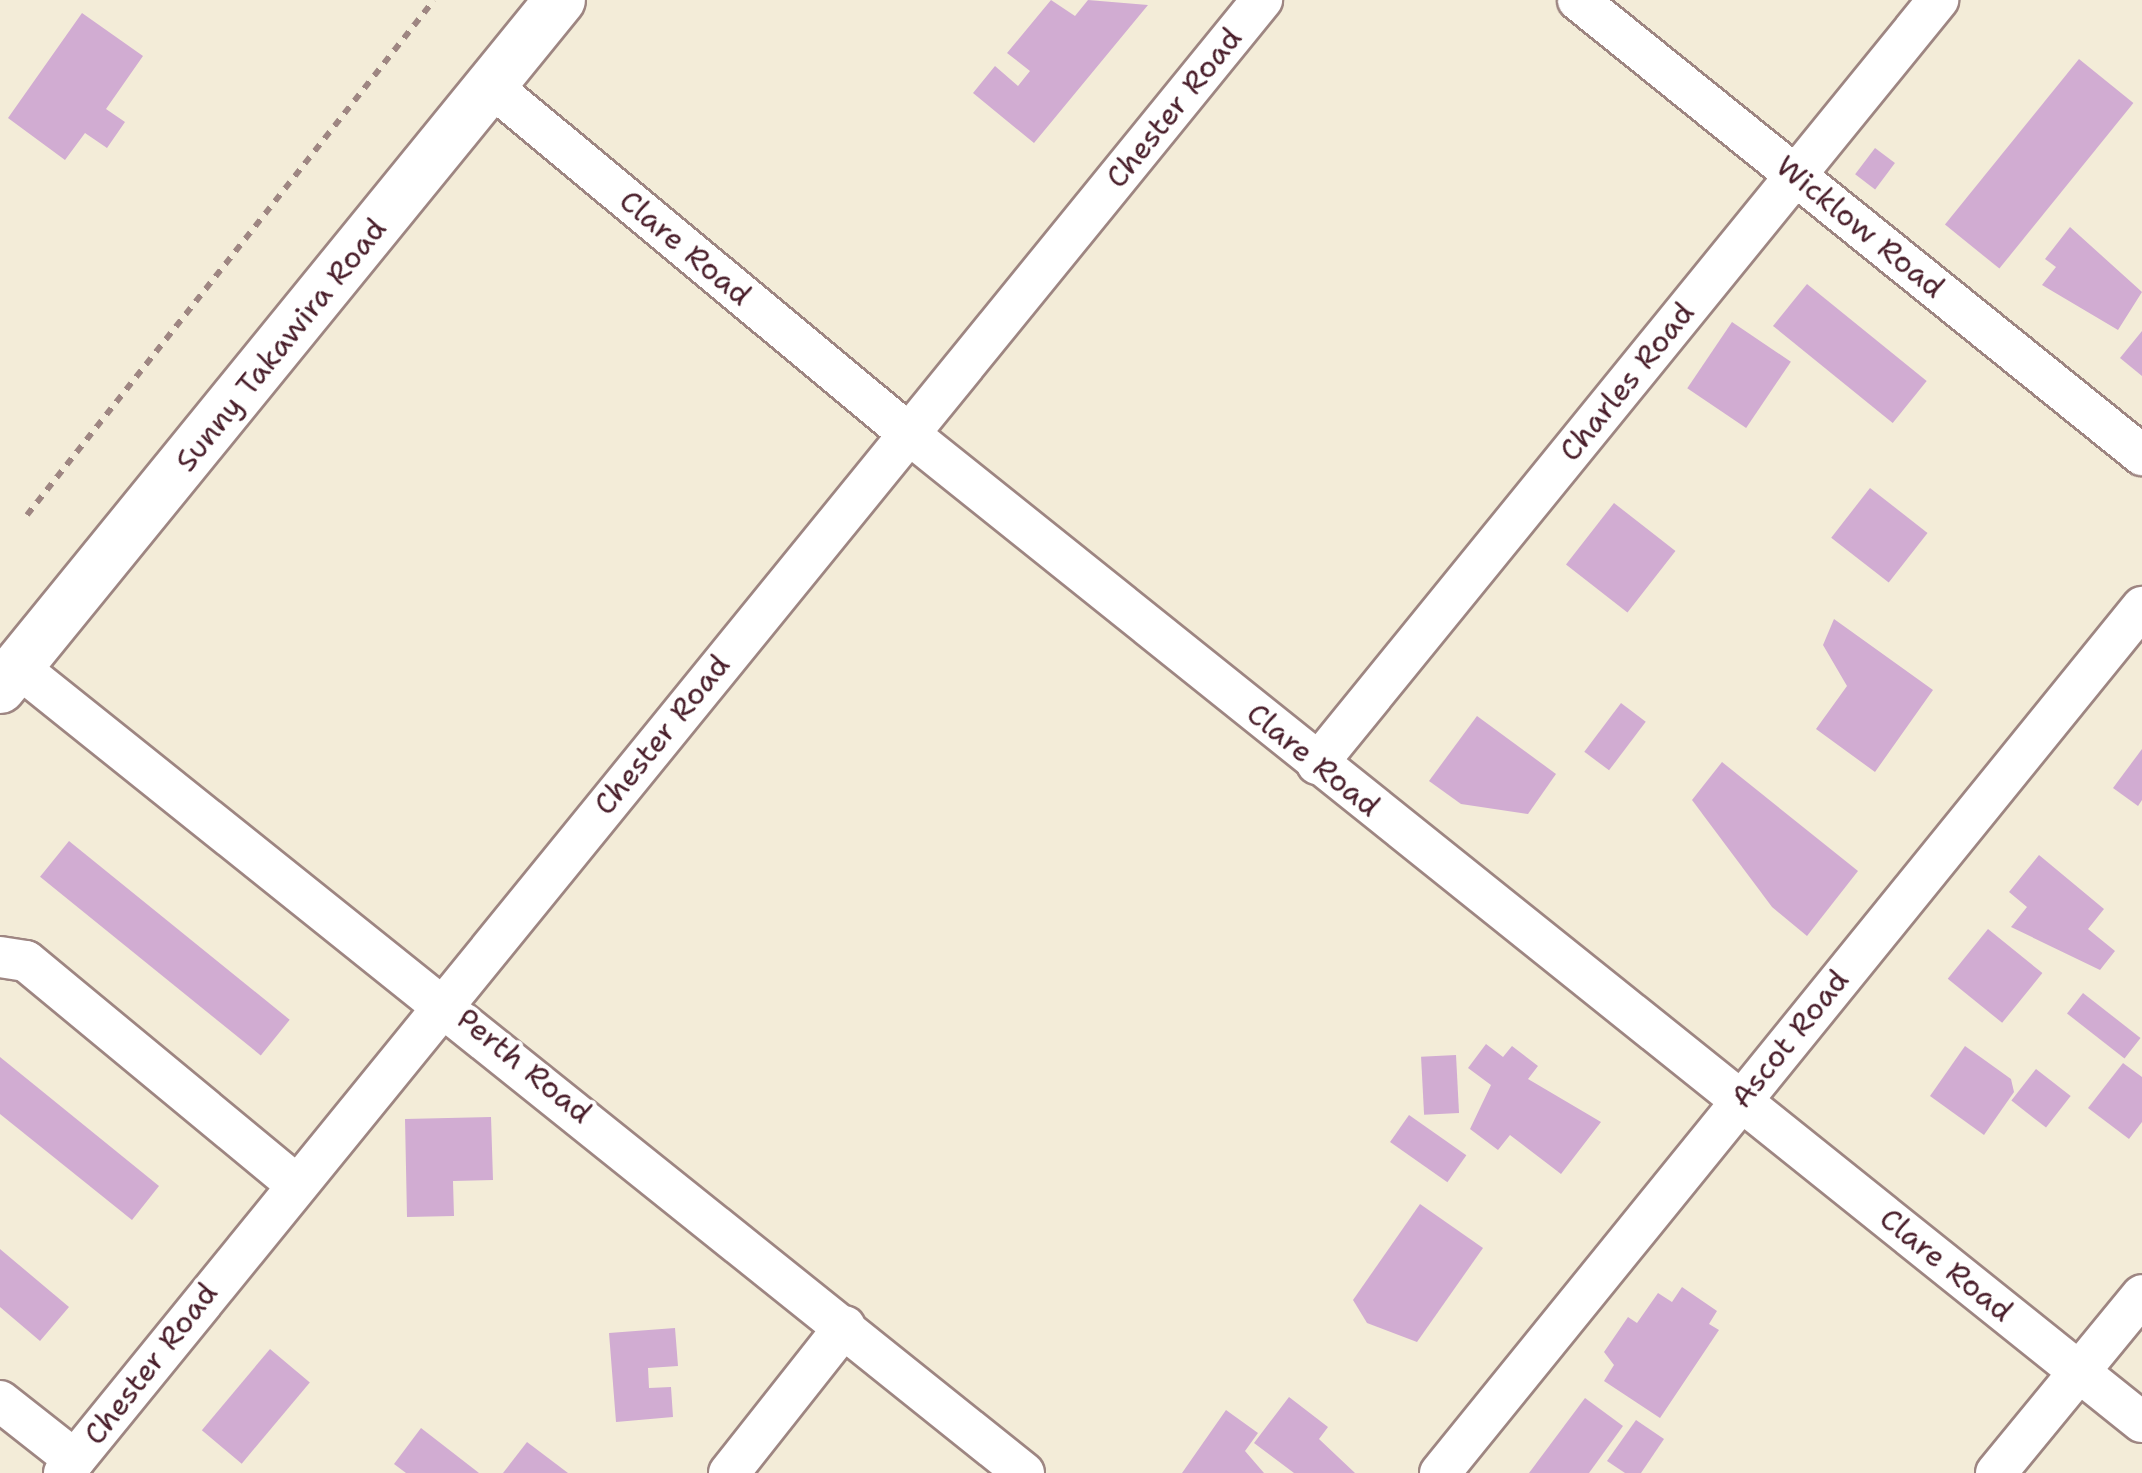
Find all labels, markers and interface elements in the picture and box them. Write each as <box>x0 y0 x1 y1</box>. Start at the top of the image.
street label: Chester Road <box>1098 21 1250 195</box>
street label: Wicklow Road <box>1769 148 1951 306</box>
street label: Clare Road <box>612 183 758 313</box>
street label: Sunny Takawira Road <box>168 211 394 479</box>
street label: Charles Road <box>1552 295 1702 469</box>
street label: Chester Road <box>586 648 738 822</box>
street label: Clare Road <box>1239 696 1387 824</box>
street label: Ascot Road <box>1723 963 1857 1115</box>
street label: Perth Road <box>449 1001 599 1131</box>
street label: Clare Road <box>1872 1201 2020 1329</box>
street label: Chester Road <box>77 1276 225 1452</box>

